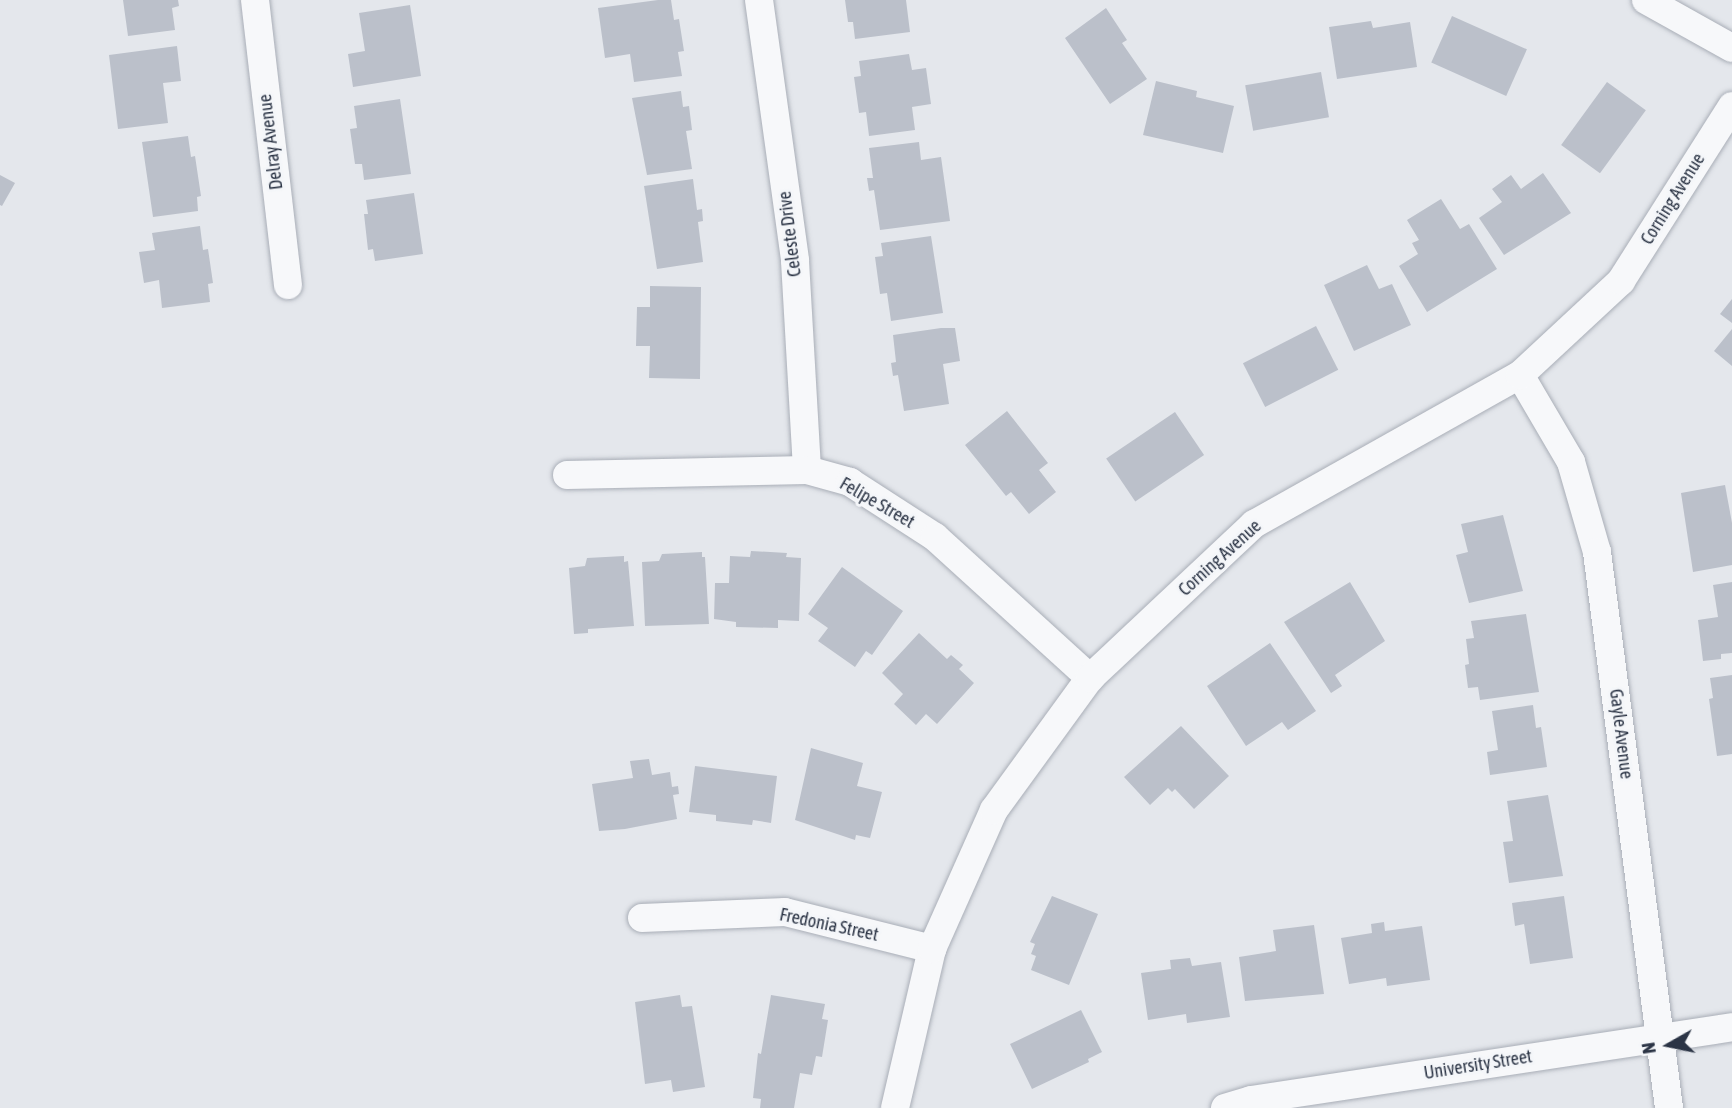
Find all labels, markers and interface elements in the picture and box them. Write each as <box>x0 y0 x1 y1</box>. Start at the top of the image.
street label: Delray Avenue <box>254 93 288 191</box>
street label: Corning Avenue <box>1636 149 1710 249</box>
street label: Celeste Drive <box>774 190 806 278</box>
street label: Felipe Street <box>836 473 918 533</box>
street label: Corning Avenue <box>1174 515 1266 601</box>
street label: Gayle Avenue <box>1605 688 1637 780</box>
street label: Fredonia Street <box>778 904 880 946</box>
north arrow <box>1634 1010 1704 1080</box>
text: N <box>1637 1041 1660 1056</box>
street label: University Street <box>1422 1046 1534 1084</box>

